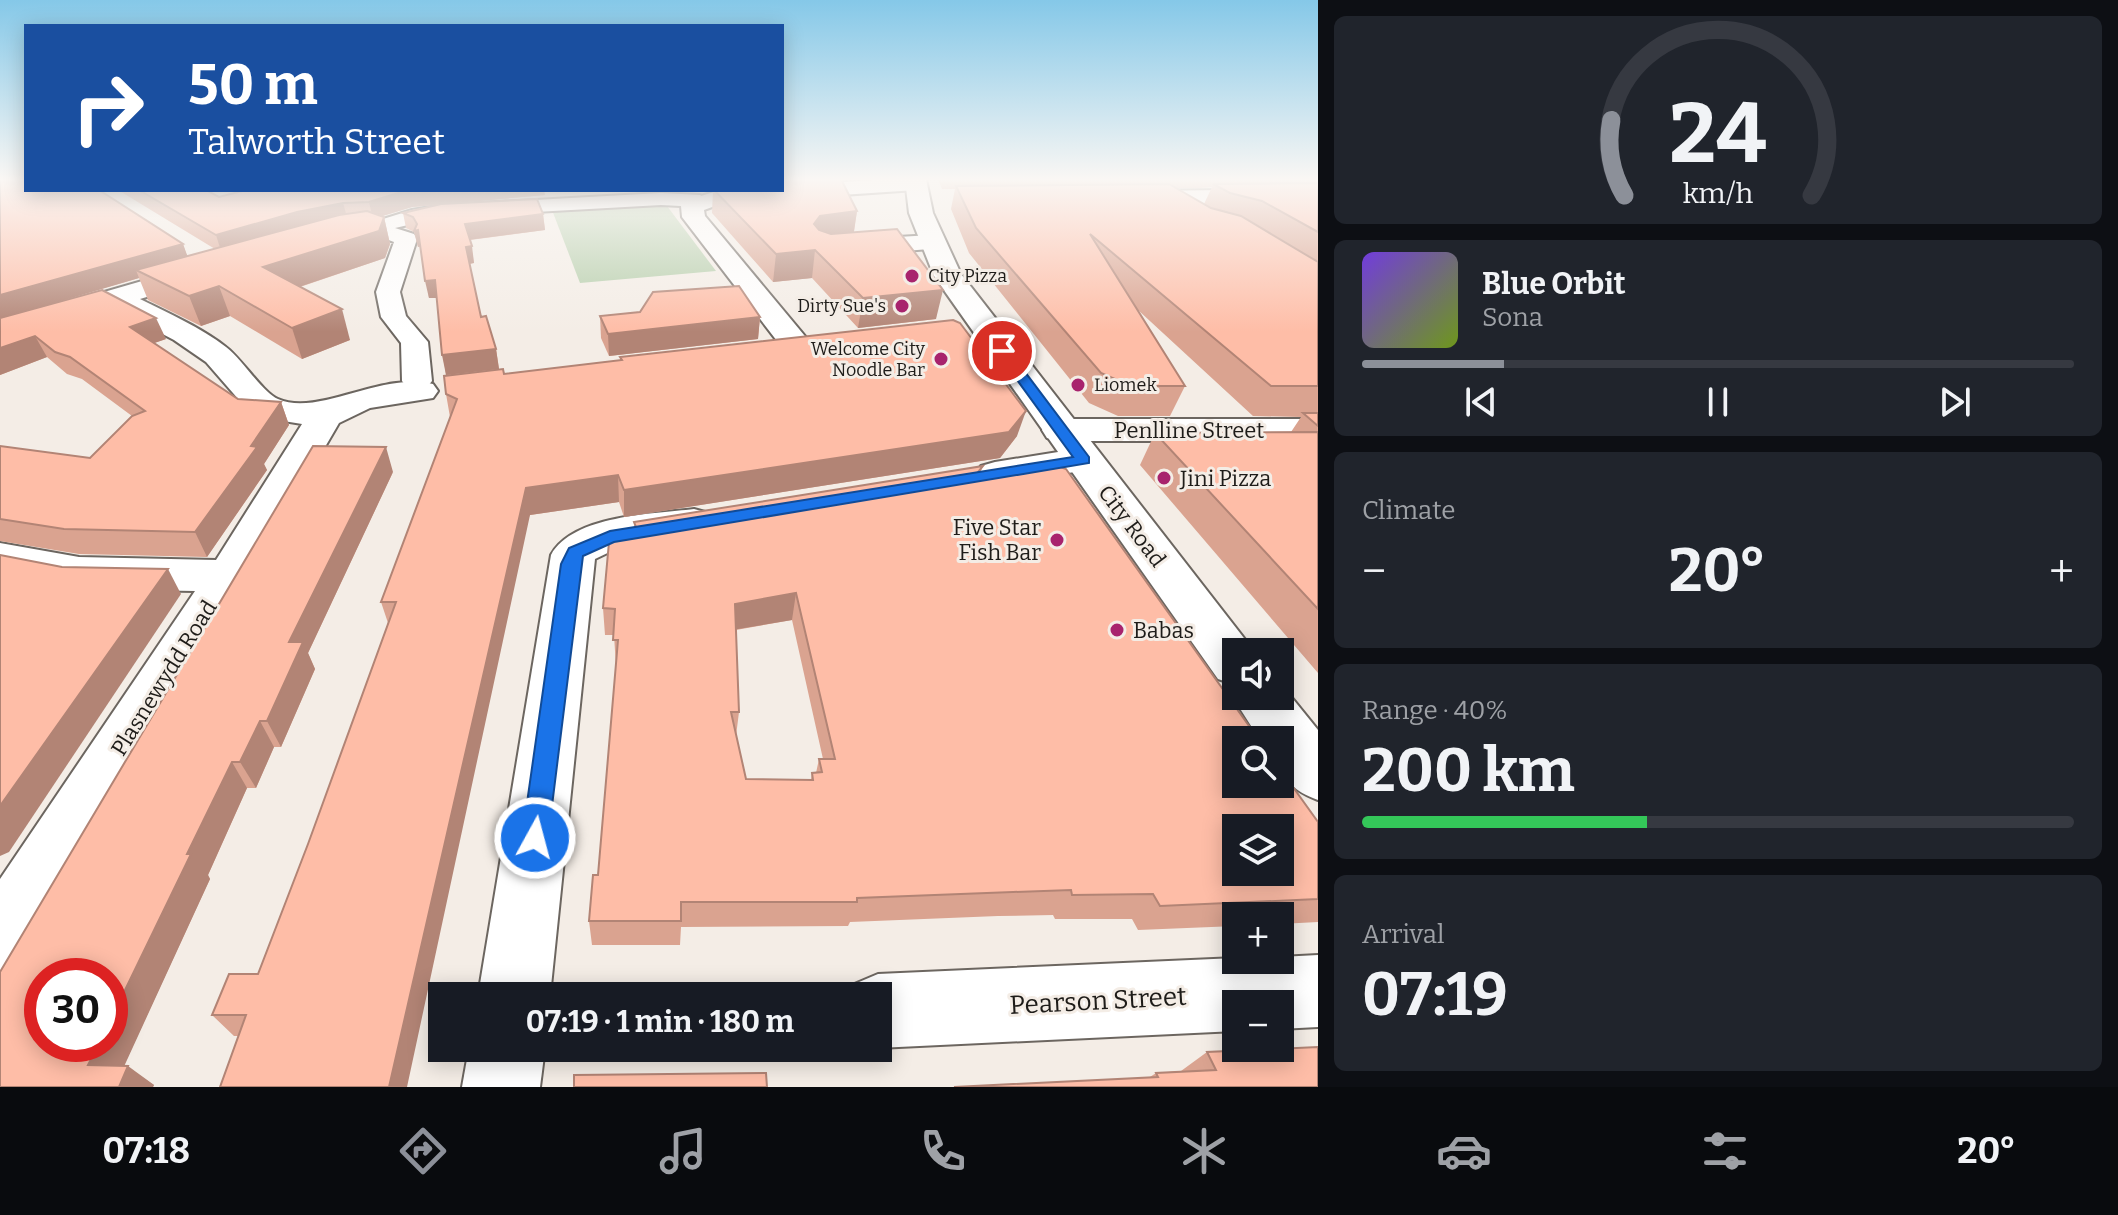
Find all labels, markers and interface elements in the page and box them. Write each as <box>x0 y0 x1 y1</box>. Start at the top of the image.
text: 50 m <box>188 52 318 119</box>
icon: right <box>56 56 160 160</box>
text: 24 <box>1669 84 1767 184</box>
text: Talworth Street <box>188 120 445 164</box>
text: km/h <box>1683 176 1754 211</box>
place label: City Pizza <box>928 265 1007 287</box>
text: Blue Orbit <box>1482 266 1626 302</box>
marker: City Pizza <box>903 267 921 285</box>
place label: Dirty Sue's <box>797 295 886 317</box>
marker: Dirty Sue's <box>893 297 911 315</box>
text: Sona <box>1482 302 1543 333</box>
pin <box>968 317 1036 385</box>
icon: arrive <box>980 329 1024 373</box>
place label: Welcome City Noodle Bar <box>811 338 925 381</box>
marker: Welcome City Noodle Bar <box>932 350 950 368</box>
place label: Liomek <box>1094 374 1157 396</box>
marker: Liomek <box>1069 376 1087 394</box>
icon: previous <box>1459 380 1503 424</box>
icon: pause <box>1696 380 1740 424</box>
icon: next <box>1933 380 1977 424</box>
street label: Penlline Street <box>1114 417 1264 444</box>
place label: Jini Pizza <box>1179 465 1271 492</box>
marker: Jini Pizza <box>1155 469 1173 487</box>
street label: City Road <box>1092 480 1172 572</box>
text: Climate <box>1362 495 1456 526</box>
place label: Five Star Fish Bar <box>953 514 1041 566</box>
marker: Five Star Fish Bar <box>1048 531 1066 549</box>
text: 20° <box>1669 535 1766 607</box>
text: − <box>1362 545 1386 598</box>
text: + <box>2049 545 2074 598</box>
street label: Plasnewydd Road <box>105 595 223 761</box>
place label: Babas <box>1133 617 1194 644</box>
marker: Babas <box>1108 621 1126 639</box>
map controls <box>1222 638 1294 1062</box>
button: sound <box>1222 638 1294 710</box>
text: Range · 40% <box>1362 695 1508 726</box>
button: search <box>1222 726 1294 798</box>
text: 200 km <box>1362 735 1575 807</box>
position arrow <box>493 796 577 880</box>
button: layers <box>1222 814 1294 886</box>
button: + <box>1222 902 1294 974</box>
text: Arrival <box>1362 919 1444 950</box>
speed limit sign: 30 <box>24 958 128 1062</box>
text: 07:19 <box>1362 959 1508 1031</box>
street label: Pearson Street <box>1009 981 1188 1021</box>
button: − <box>1222 990 1294 1062</box>
text: 07:19 · 1 min · 180 m <box>526 1004 794 1040</box>
icon: directions <box>395 1123 451 1179</box>
icon: music <box>655 1123 711 1179</box>
icon: phone <box>915 1123 971 1179</box>
icon: climate <box>1176 1123 1232 1179</box>
icon: car <box>1436 1123 1492 1179</box>
icon: filters <box>1697 1123 1753 1179</box>
text: 07:18 <box>102 1129 190 1173</box>
text: 20° <box>1957 1129 2016 1173</box>

